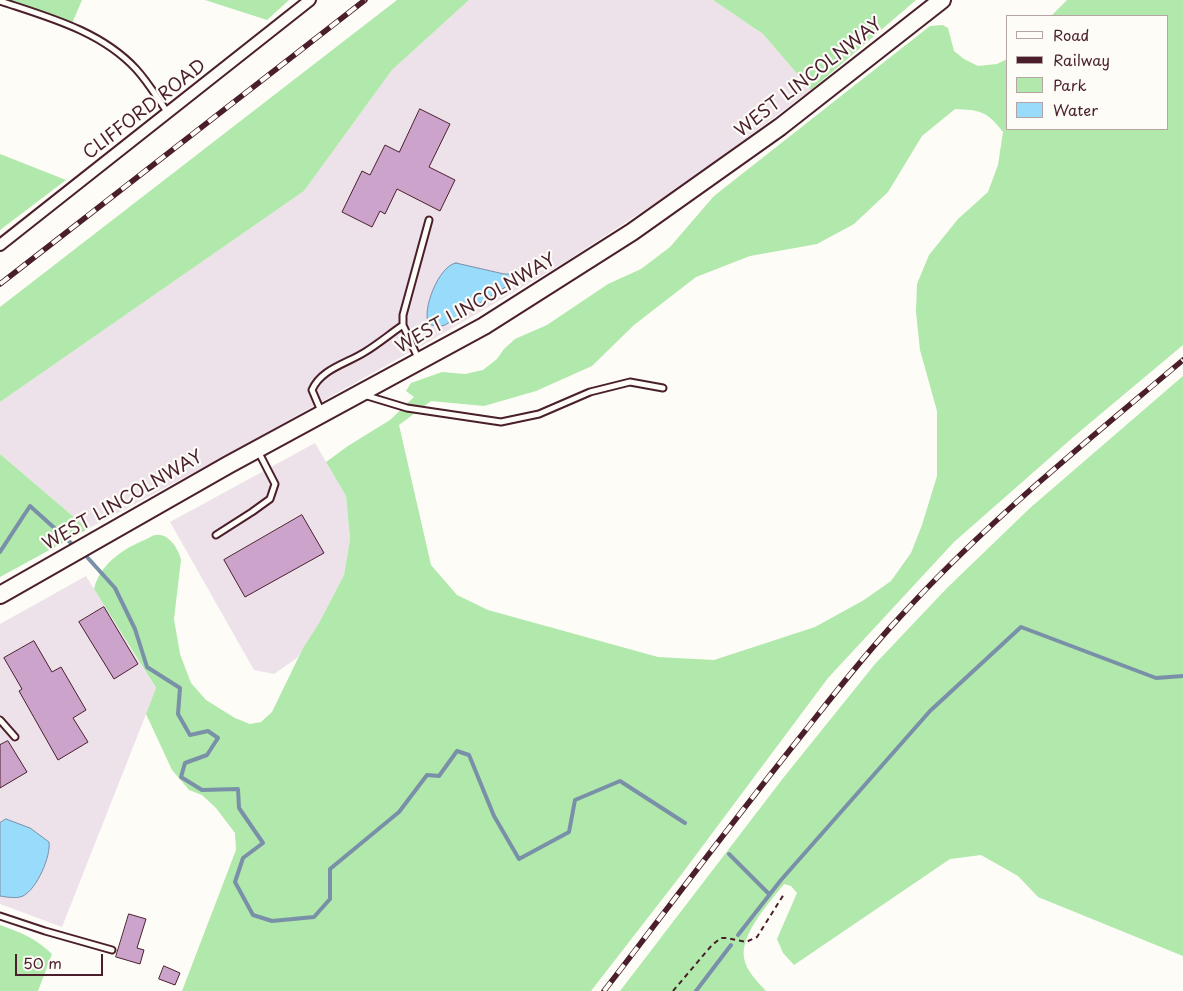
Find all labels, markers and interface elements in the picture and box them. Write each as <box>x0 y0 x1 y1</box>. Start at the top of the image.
street label: WEST LINCOLNWAY <box>731 14 887 142</box>
legend <box>1006 15 1168 130</box>
text: Road <box>1053 23 1089 46</box>
text: Railway <box>1053 48 1110 71</box>
street label: CLIFFORD ROAD <box>79 55 211 165</box>
text: Park <box>1053 73 1087 96</box>
text: Water <box>1053 98 1098 121</box>
street label: WEST LINCOLNWAY <box>392 249 560 359</box>
street label: WEST LINCOLNWAY <box>39 446 207 556</box>
scale bar <box>18 944 105 976</box>
text: 50 m <box>23 951 62 974</box>

